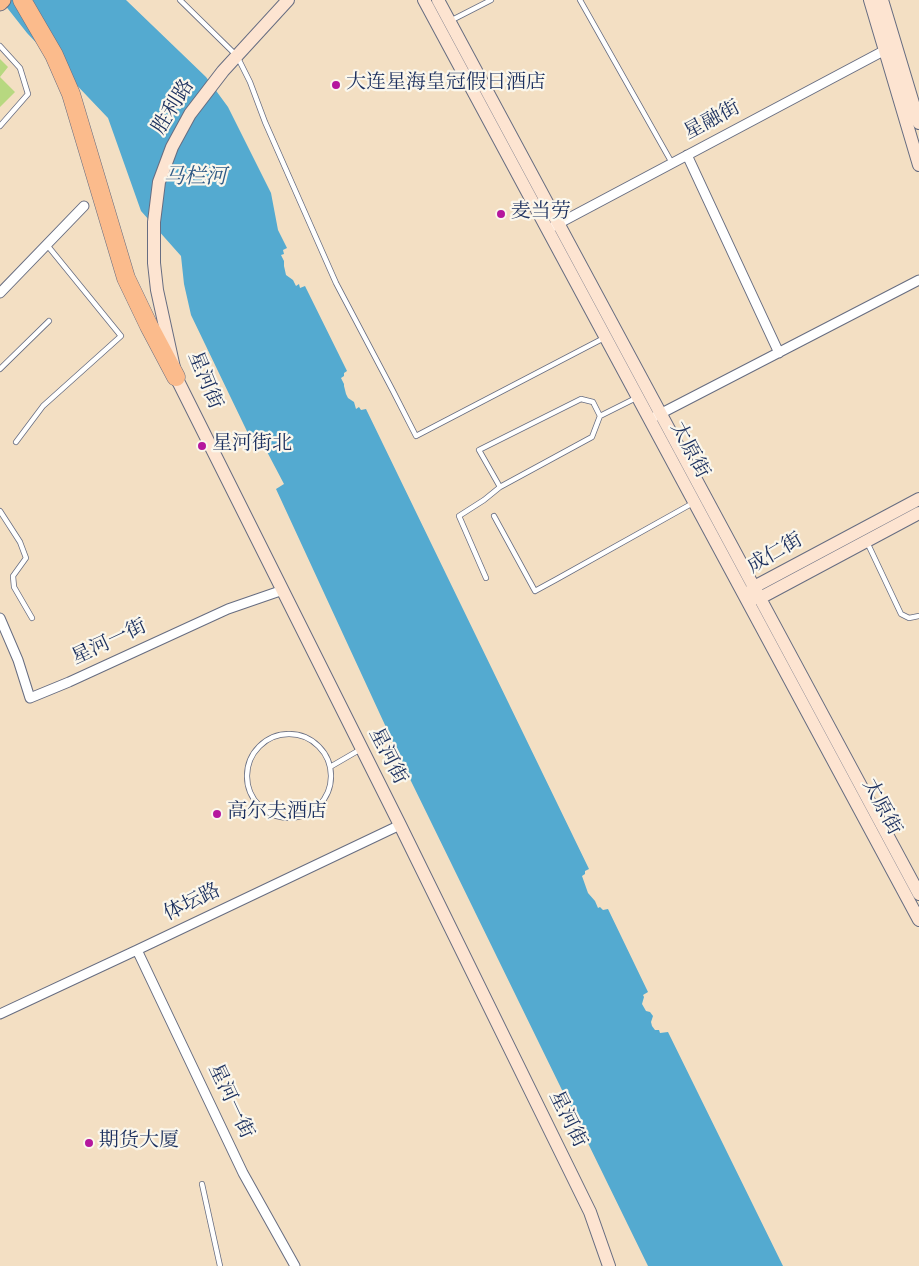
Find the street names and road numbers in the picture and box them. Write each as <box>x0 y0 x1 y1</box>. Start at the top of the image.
street label: 胜利路 <box>149 76 201 140</box>
street label: 星融街 <box>681 97 745 147</box>
street label: 星河街 <box>181 349 225 413</box>
street label: 太原街 <box>663 419 713 483</box>
street label: 成仁街 <box>744 530 808 580</box>
street label: 星河一街 <box>69 616 151 672</box>
street label: 星河街 <box>362 725 410 789</box>
street label: 太原街 <box>855 776 905 840</box>
street label: 体坛路 <box>161 880 225 928</box>
street label: 星河一街 <box>201 1061 257 1143</box>
street label: 星河街 <box>542 1088 590 1152</box>

